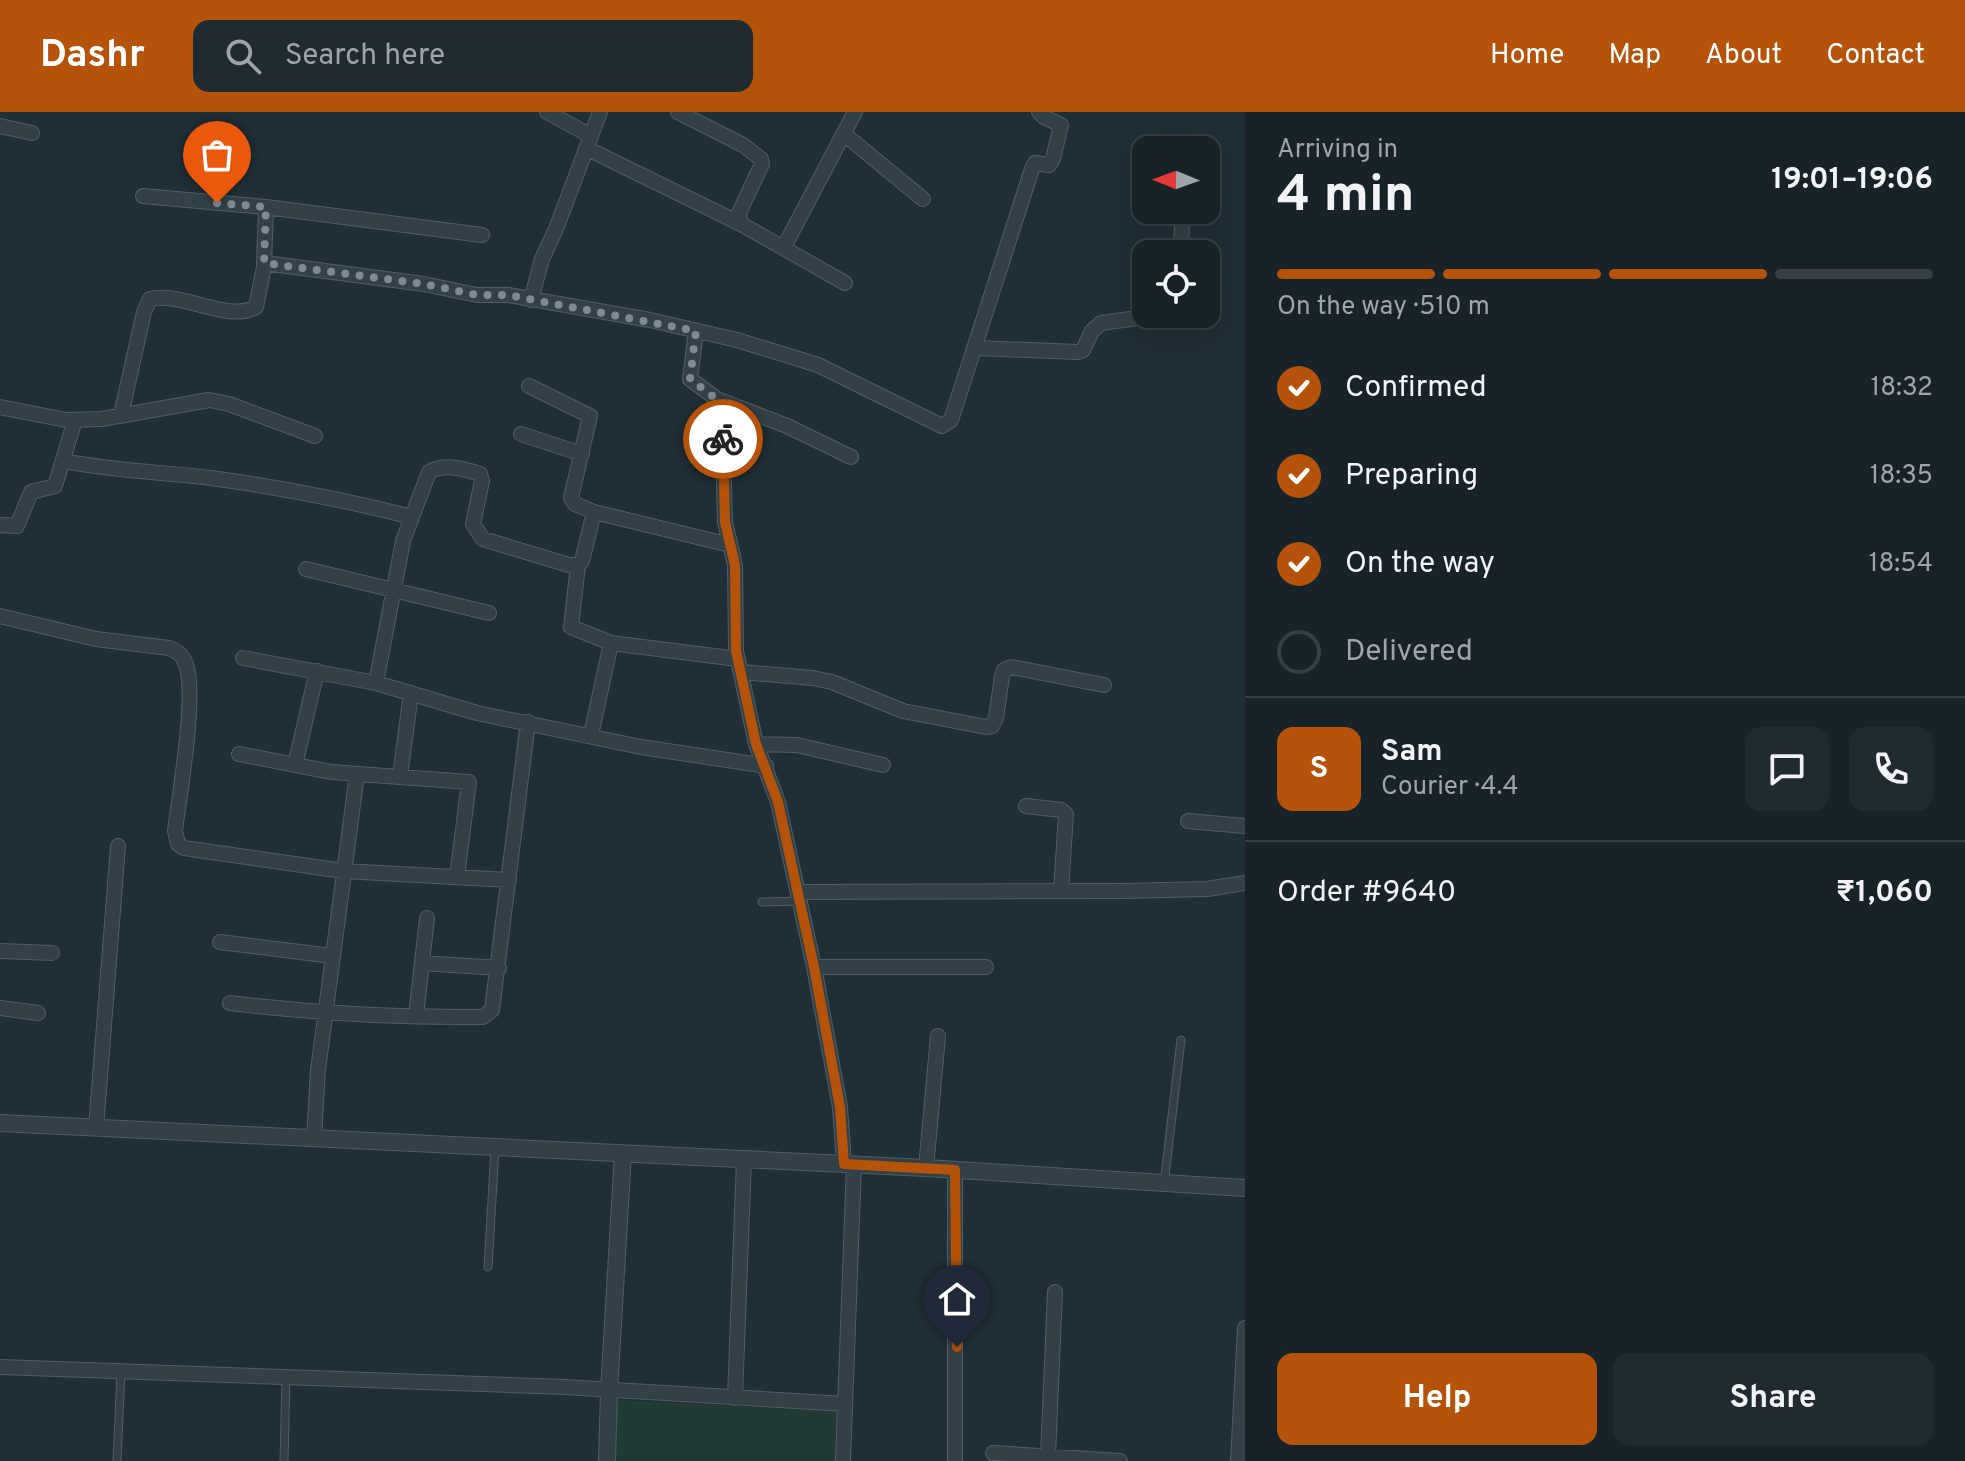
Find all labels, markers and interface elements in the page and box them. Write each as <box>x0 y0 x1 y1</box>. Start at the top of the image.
search box <box>193 20 753 92</box>
text: Dashr <box>40 32 145 81</box>
icon: search <box>221 34 265 78</box>
text: Search here <box>285 38 445 75</box>
text: Home <box>1490 38 1564 74</box>
text: Map <box>1608 38 1661 74</box>
text: About <box>1705 38 1782 74</box>
text: Contact <box>1826 38 1925 74</box>
pin <box>183 121 251 203</box>
icon: bag <box>195 133 239 177</box>
text: Arriving in <box>1277 134 1398 167</box>
north arrow <box>1132 136 1220 224</box>
map controls <box>1132 136 1220 328</box>
text: 19:01–19:06 <box>1771 162 1933 199</box>
text: 4 min <box>1277 164 1414 230</box>
button: locate <box>1132 240 1220 328</box>
text: On the way · 510 m <box>1277 291 1490 324</box>
icon: check <box>1277 366 1321 410</box>
text: Confirmed <box>1345 370 1487 407</box>
text: 18:32 <box>1871 372 1933 405</box>
courier <box>683 399 763 479</box>
icon: bike <box>701 417 745 461</box>
icon: check <box>1277 454 1321 498</box>
text: Preparing <box>1345 458 1478 495</box>
text: 18:35 <box>1870 460 1933 493</box>
icon: check <box>1277 542 1321 586</box>
text: On the way <box>1345 546 1495 583</box>
text: 18:54 <box>1869 548 1933 581</box>
text: Delivered <box>1345 634 1473 671</box>
button: chat <box>1745 727 1829 811</box>
button: phone <box>1849 727 1933 811</box>
text: Sam <box>1381 734 1443 771</box>
text: S <box>1310 751 1328 788</box>
text: Courier · 4.4 <box>1381 771 1519 804</box>
text: Order #9640 <box>1277 875 1456 912</box>
text: ₹1,060 <box>1836 875 1933 912</box>
pin <box>923 1265 991 1347</box>
icon: home <box>935 1277 979 1321</box>
button: Help <box>1277 1353 1597 1445</box>
button: Share <box>1613 1353 1933 1445</box>

